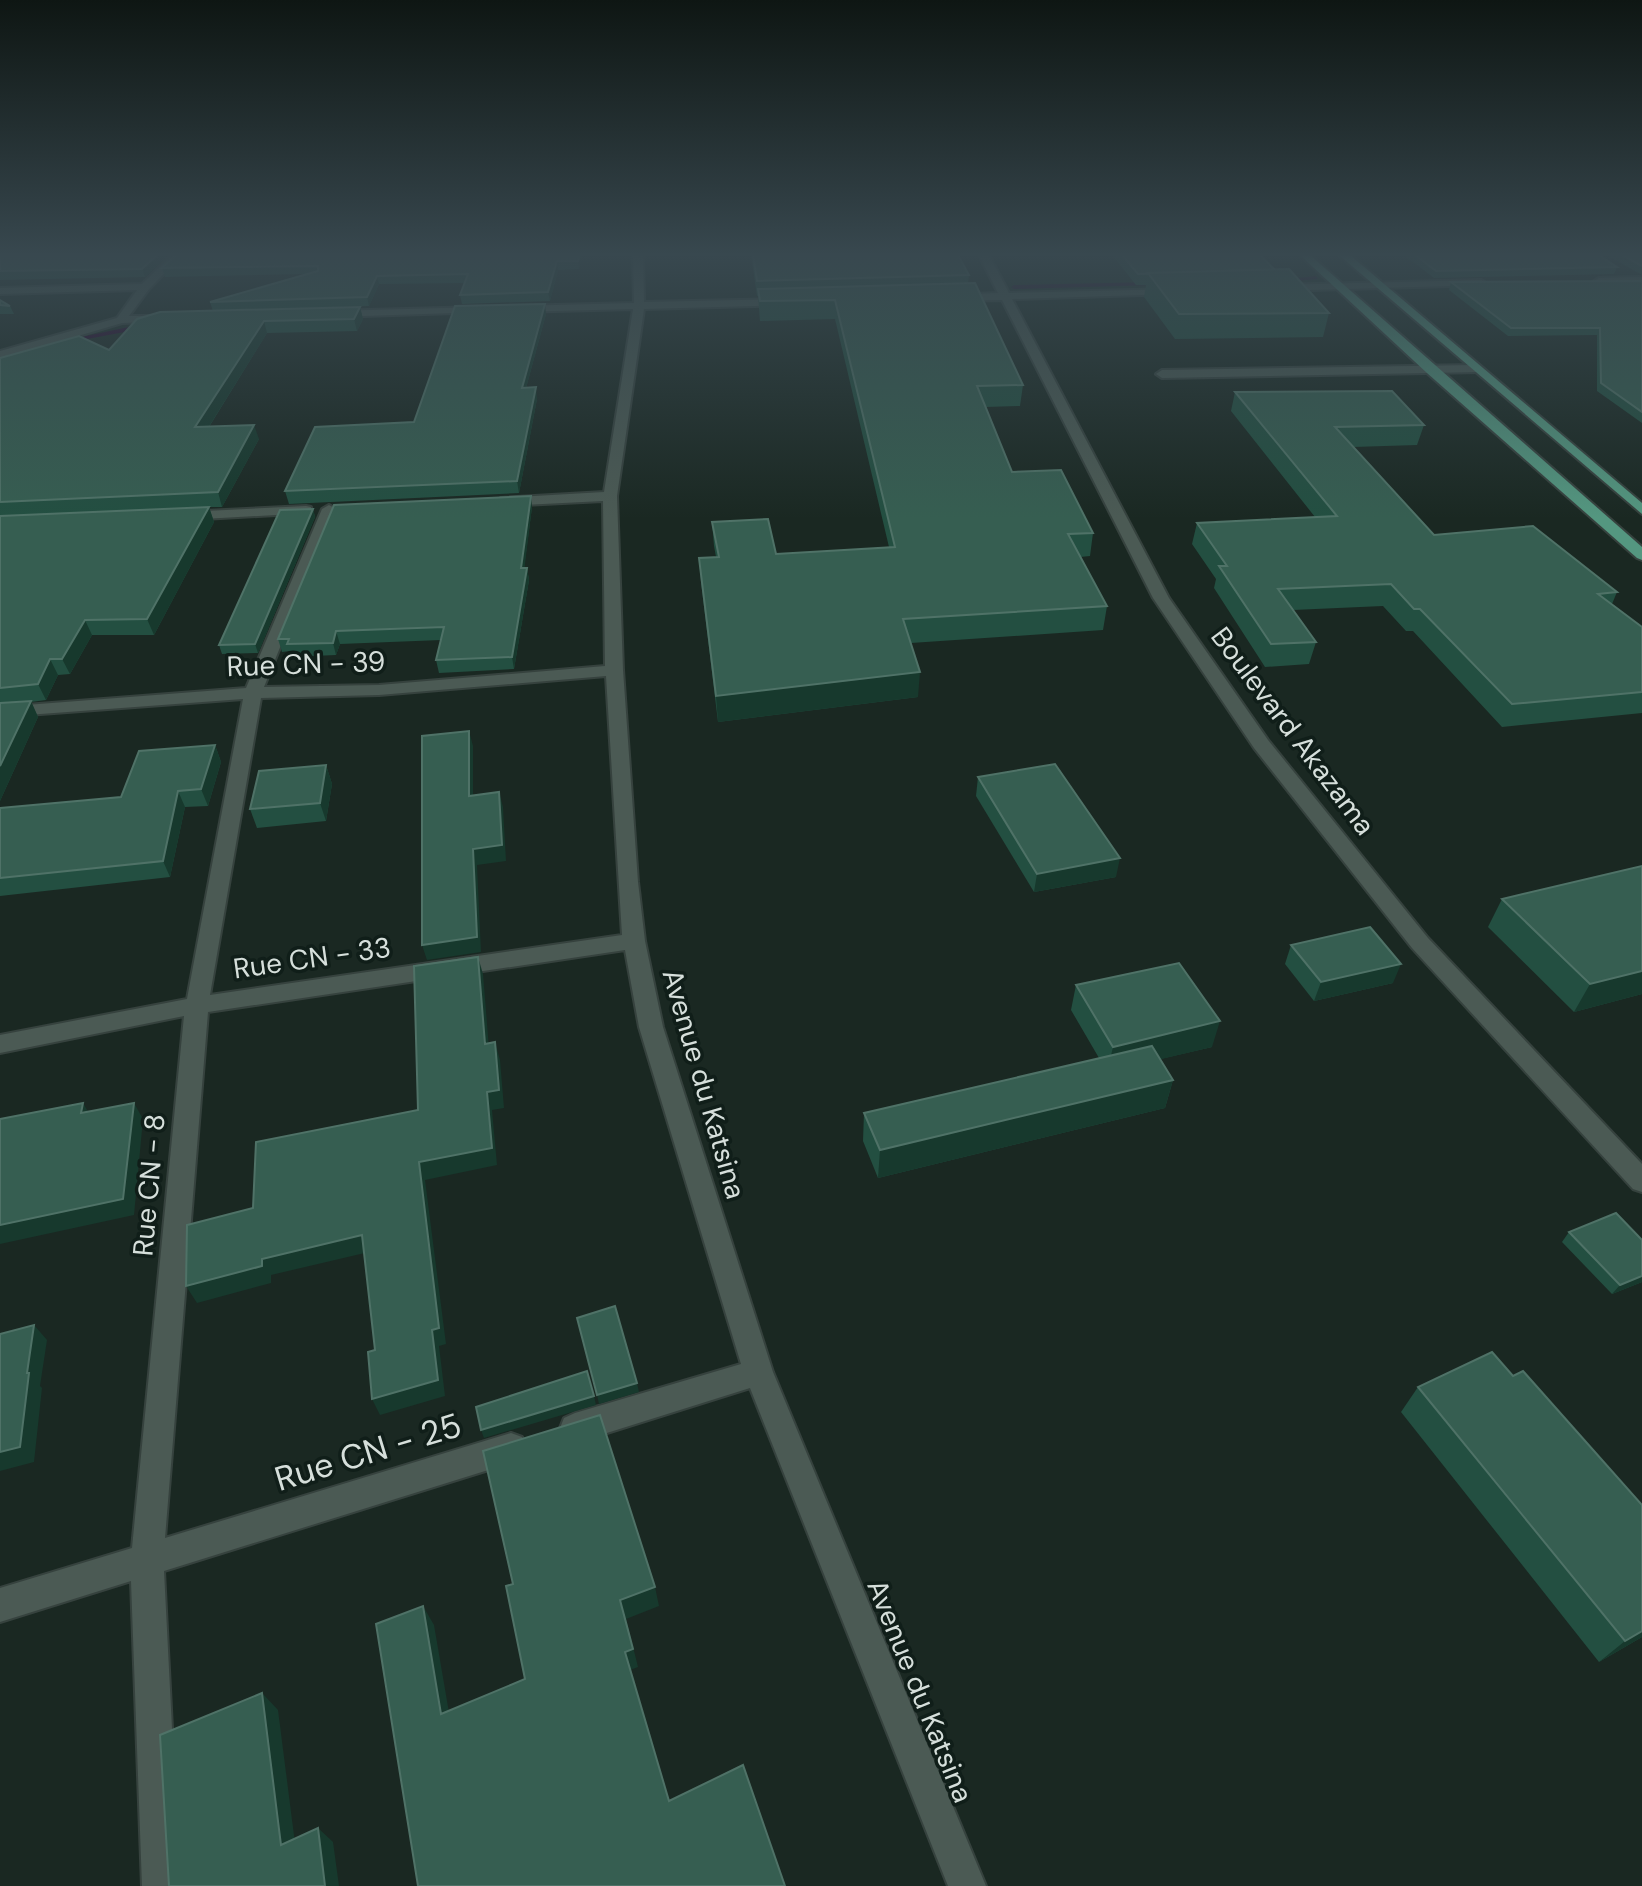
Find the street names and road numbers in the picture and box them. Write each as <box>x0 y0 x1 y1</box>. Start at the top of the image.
street label: Boulevard Akazama <box>1203 620 1383 842</box>
street label: Rue CN - 39 <box>226 643 386 685</box>
street label: Rue CN - 33 <box>231 929 393 987</box>
street label: Avenue du Katsina <box>654 965 754 1203</box>
street label: Rue CN - 8 <box>124 1112 174 1258</box>
street label: Rue CN - 25 <box>269 1402 467 1502</box>
street label: Avenue du Katsina <box>858 1574 982 1808</box>

